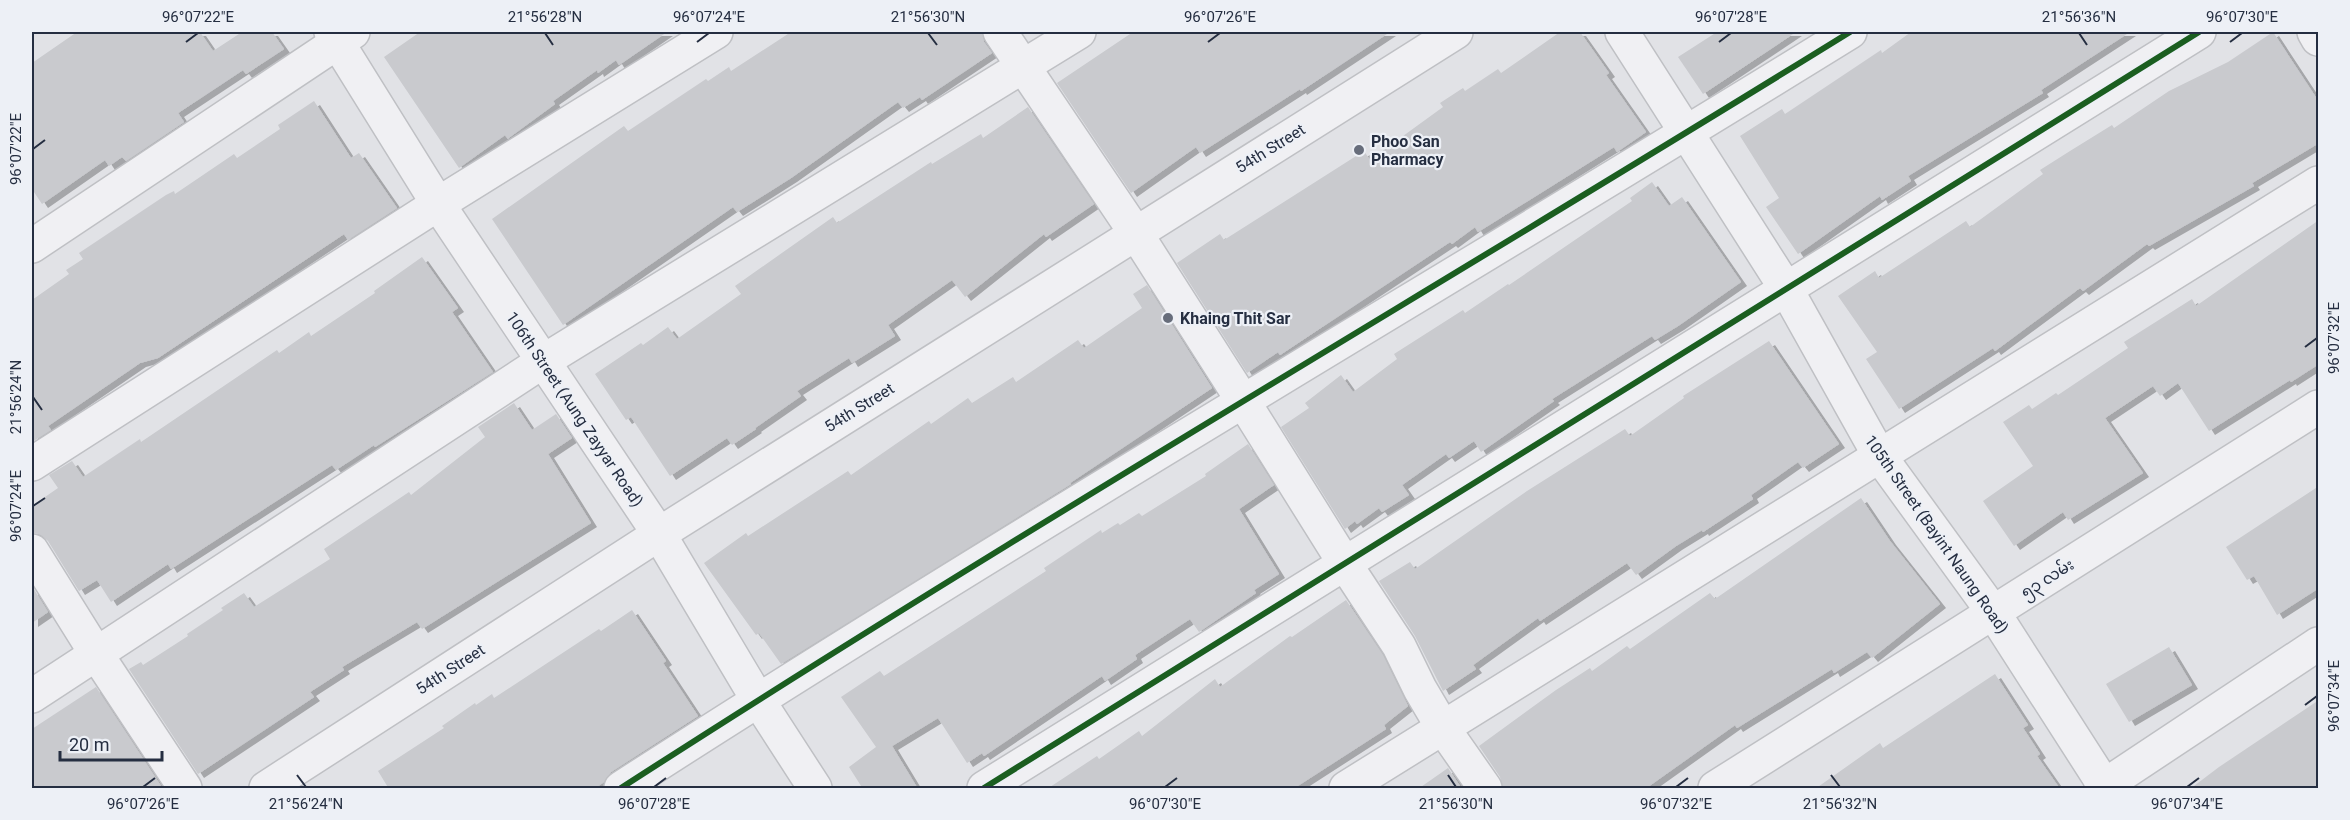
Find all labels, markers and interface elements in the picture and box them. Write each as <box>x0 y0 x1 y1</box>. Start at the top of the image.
text: 96°07'22"E <box>162 8 235 26</box>
text: 21°56'28"N <box>508 8 582 26</box>
text: 96°07'24"E <box>673 8 746 26</box>
text: 21°56'30"N <box>891 8 965 26</box>
text: 96°07'26"E <box>1184 8 1257 26</box>
text: 96°07'28"E <box>1695 8 1768 26</box>
text: 21°56'36"N <box>2042 8 2116 26</box>
text: 96°07'30"E <box>2206 8 2279 26</box>
text: 96°07'22"E <box>7 112 25 185</box>
street label: 54th Street <box>1232 120 1308 177</box>
place label: Phoo San Pharmacy <box>1371 132 1444 169</box>
marker: Phoo San Pharmacy <box>1352 143 1366 157</box>
text: 96°07'32"E <box>2325 301 2343 374</box>
street label: 106th Street (Aung Zayyar Road) <box>502 308 647 510</box>
place label: Khaing Thit Sar <box>1180 309 1291 328</box>
marker: Khaing Thit Sar <box>1161 311 1175 325</box>
text: 21°56'24"N <box>7 360 25 434</box>
street label: 54th Street <box>821 379 897 436</box>
street label: 105th Street (Bayint Naung Road) <box>1861 431 2013 637</box>
text: 96°07'24"E <box>7 469 25 542</box>
street label: ၅၃ လမ်း <box>2016 553 2079 606</box>
street label: 54th Street <box>412 640 488 699</box>
text: 96°07'34"E <box>2325 659 2343 732</box>
scale bar <box>60 724 162 762</box>
text: 20 m <box>69 734 109 755</box>
text: 96°07'26"E <box>107 795 180 813</box>
text: 21°56'24"N <box>269 795 343 813</box>
text: 96°07'28"E <box>618 795 691 813</box>
text: 96°07'30"E <box>1129 795 1202 813</box>
text: 21°56'30"N <box>1419 795 1493 813</box>
text: 96°07'32"E <box>1640 795 1713 813</box>
text: 21°56'32"N <box>1803 795 1877 813</box>
text: 96°07'34"E <box>2151 795 2224 813</box>

